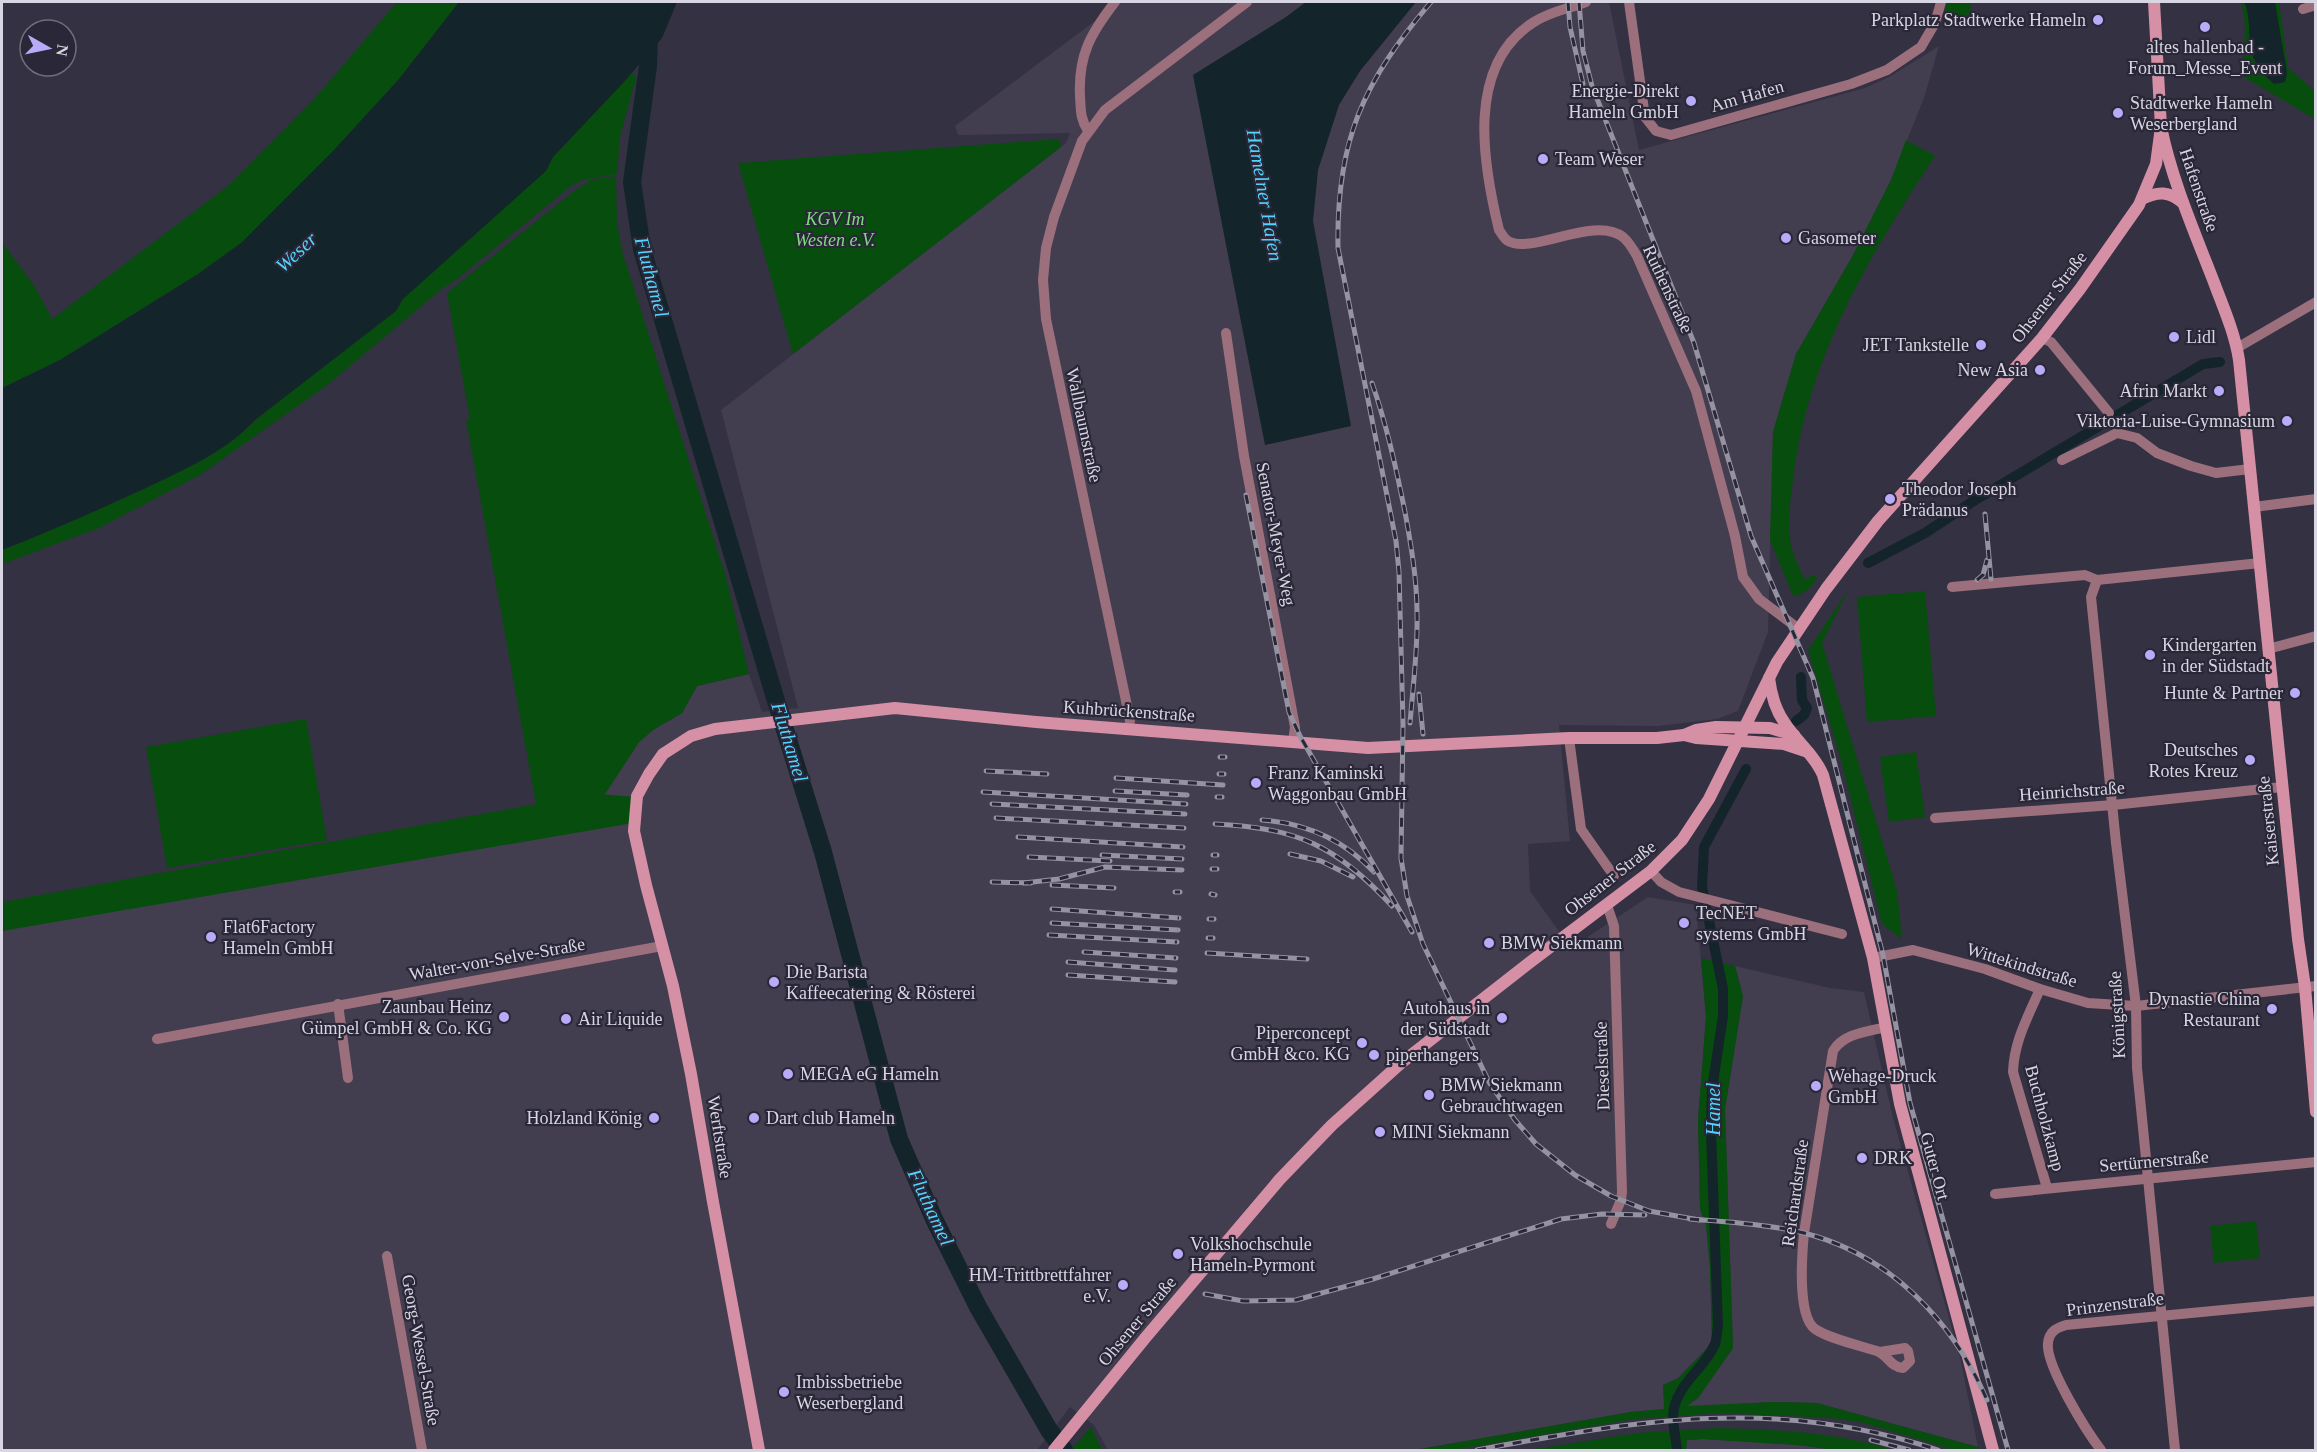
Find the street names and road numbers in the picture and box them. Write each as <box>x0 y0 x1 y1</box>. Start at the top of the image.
street label: Am Hafen <box>1708 76 1786 116</box>
street label: Hafenstraße <box>2175 146 2223 234</box>
street label: Ruthenstraße <box>1639 242 1697 336</box>
street label: Ohsener Straße <box>2007 247 2091 347</box>
street label: Wallbaumstraße <box>1062 366 1106 484</box>
street label: Senator-Meyer-Weg <box>1252 461 1300 607</box>
street label: Kuhbrückenstraße <box>1062 696 1196 726</box>
street label: Kaiserstraße <box>2253 775 2283 867</box>
street label: Heinrichstraße <box>2018 777 2126 805</box>
street label: Ohsener Straße <box>1560 836 1660 920</box>
street label: Walter-von-Selve-Straße <box>408 934 586 984</box>
street label: Wittekindstraße <box>1964 939 2080 991</box>
street label: Königstraße <box>2105 971 2129 1059</box>
street label: Dieselstraße <box>1590 1021 1614 1111</box>
street label: Buchholzkamp <box>2021 1063 2069 1173</box>
street label: Werftstraße <box>704 1094 736 1180</box>
street label: Guter Ort <box>1916 1130 1954 1202</box>
street label: Reichardstraße <box>1778 1138 1812 1248</box>
street label: Sertürnerstraße <box>2098 1146 2210 1176</box>
street label: Ohsener Straße <box>1094 1272 1180 1370</box>
street label: Georg-Wessel-Straße <box>398 1273 444 1427</box>
street label: Prinzenstraße <box>2065 1288 2165 1320</box>

